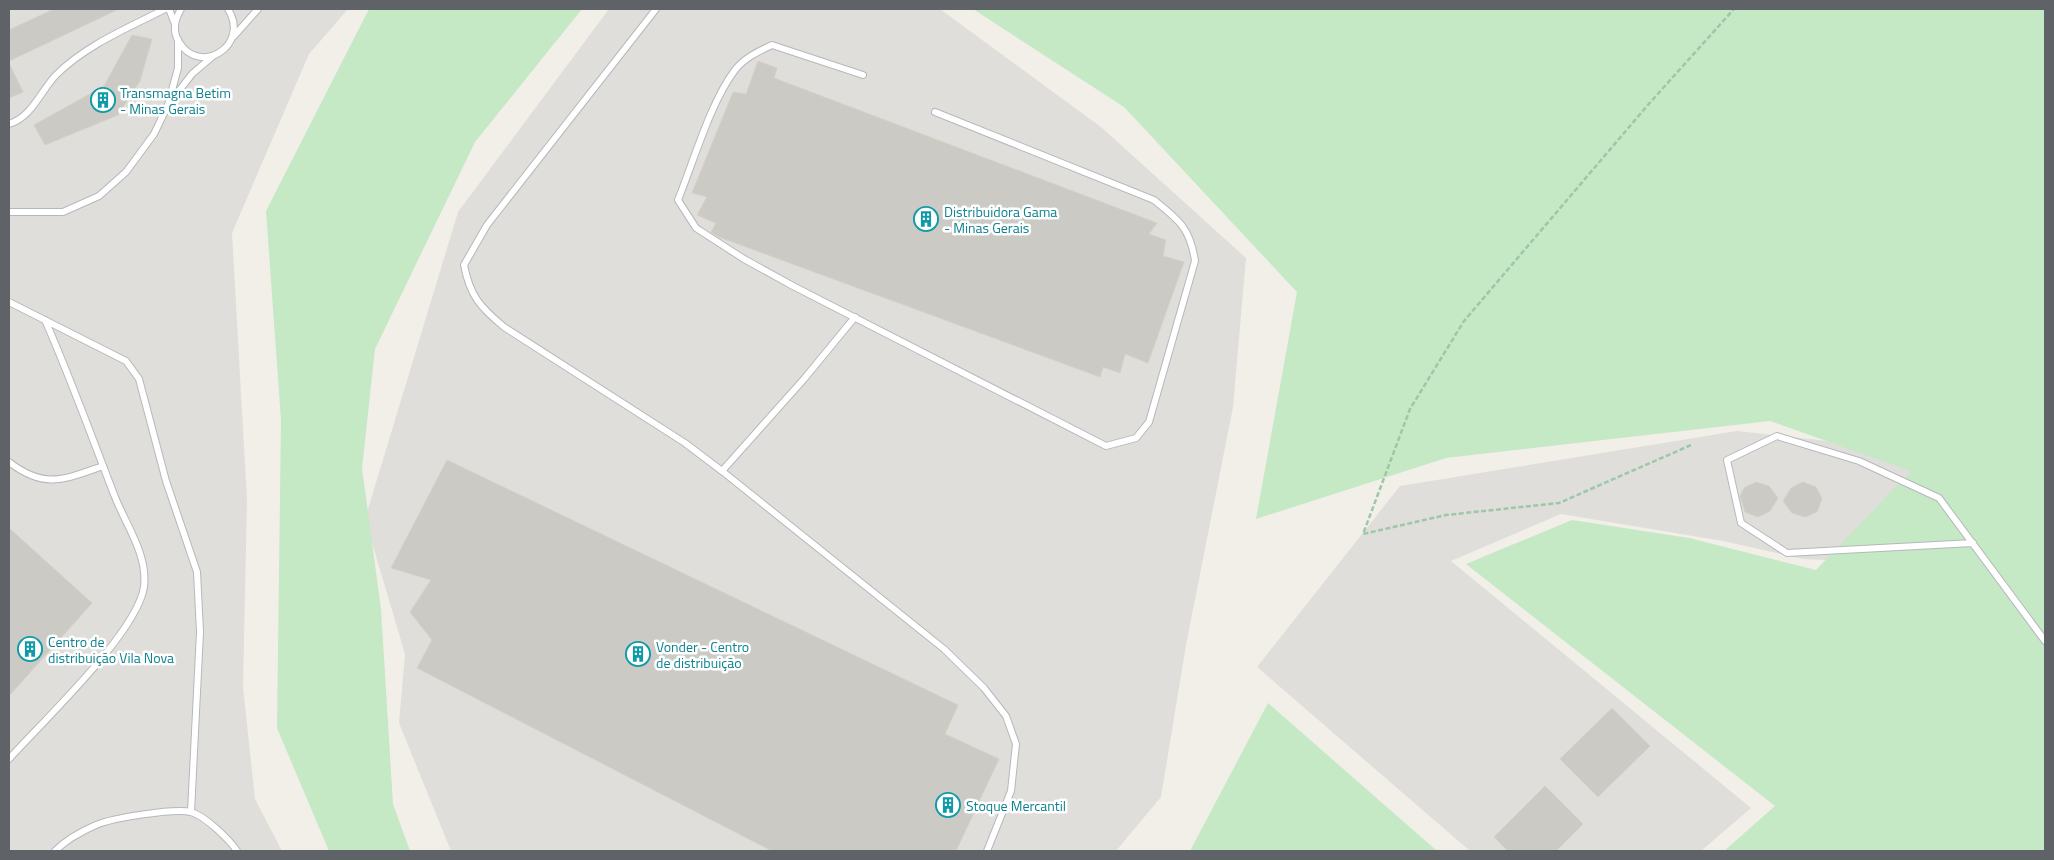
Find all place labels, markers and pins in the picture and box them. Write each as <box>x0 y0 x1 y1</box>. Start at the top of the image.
place label: Transmagna Betim - Minas Gerais <box>120 82 231 119</box>
building icon: Transmagna Betim - Minas Gerais <box>90 87 116 113</box>
place label: Distribuidora Gama - Minas Gerais <box>944 201 1057 238</box>
building icon: Distribuidora Gama - Minas Gerais <box>913 206 939 232</box>
place label: Centro de distribuição Vila Nova <box>48 631 174 668</box>
building icon: Centro de distribuição Vila Nova <box>17 636 43 662</box>
place label: Vonder - Centro de distribuição <box>656 636 749 673</box>
building icon: Vonder - Centro de distribuição <box>625 641 651 667</box>
building icon: Stoque Mercantil <box>935 792 961 818</box>
place label: Stoque Mercantil <box>966 795 1066 816</box>

